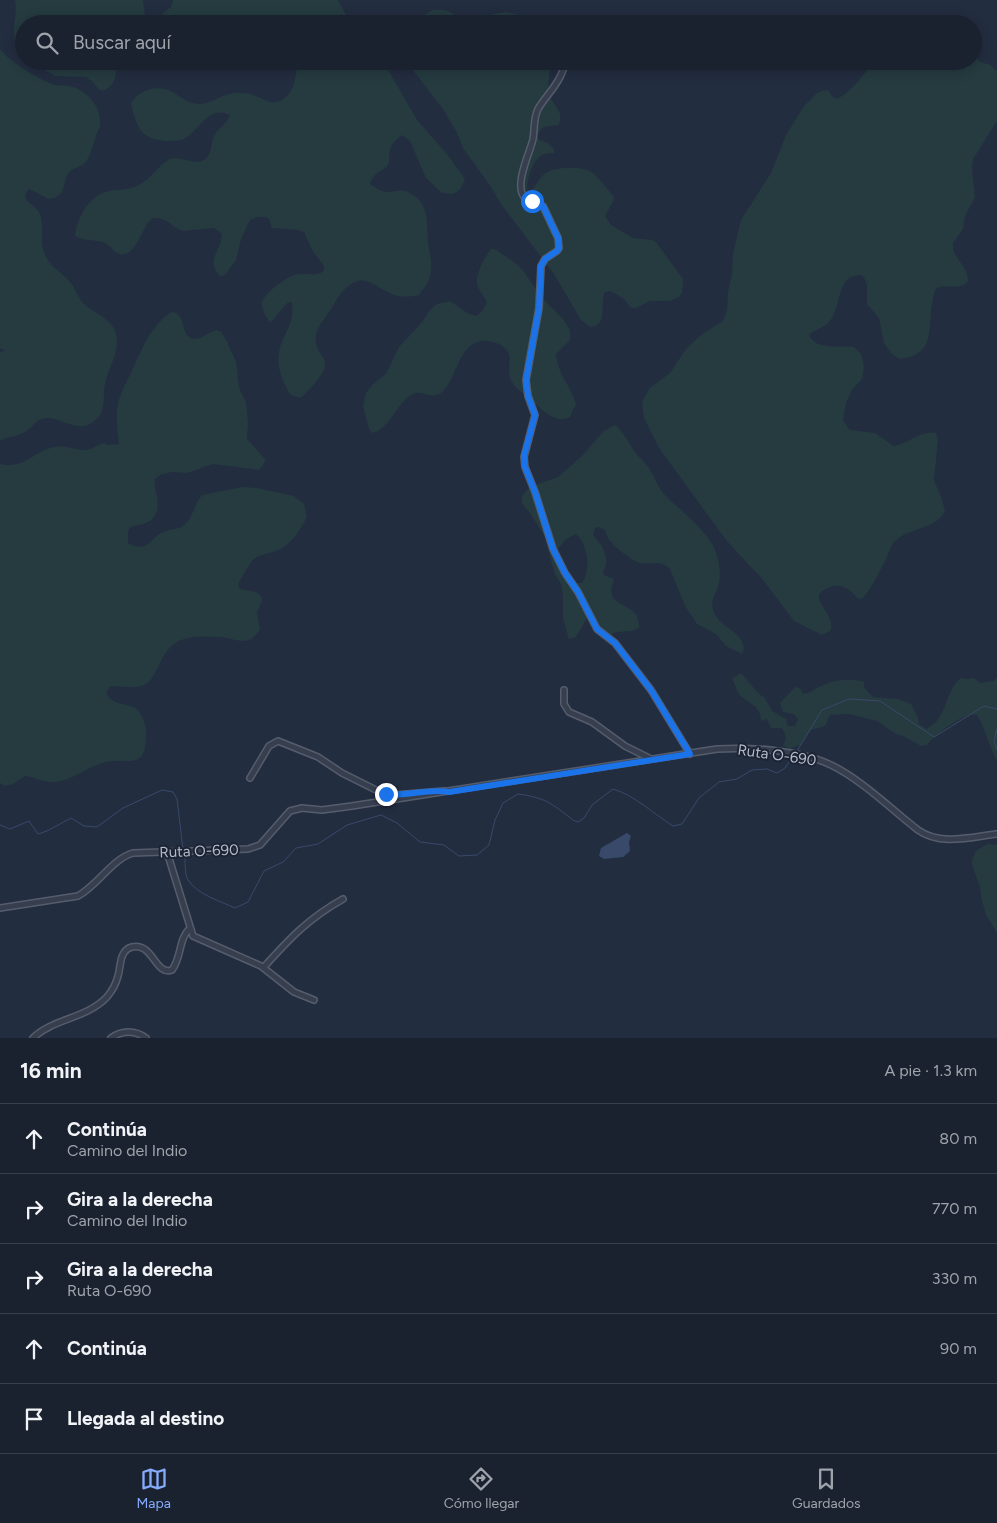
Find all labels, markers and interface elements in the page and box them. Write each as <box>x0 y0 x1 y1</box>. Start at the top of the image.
search box <box>15 15 982 70</box>
icon: search <box>33 29 61 57</box>
text: Buscar aquí <box>73 31 171 54</box>
route start <box>521 190 544 213</box>
street label: Ruta O-690 <box>737 741 817 769</box>
route end <box>375 783 398 806</box>
street label: Ruta O-690 <box>159 841 239 861</box>
text: 16 min <box>20 1058 82 1083</box>
text: A pie · 1.3 km <box>884 1061 977 1080</box>
text: Continúa <box>67 1118 147 1141</box>
icon: ahead <box>20 1125 48 1153</box>
text: 80 m <box>939 1129 977 1148</box>
text: Camino del Indio <box>67 1141 187 1160</box>
text: Gira a la derecha <box>67 1188 213 1211</box>
icon: right <box>20 1195 48 1223</box>
text: 770 m <box>932 1199 977 1218</box>
text: Camino del Indio <box>67 1211 187 1230</box>
text: Gira a la derecha <box>67 1258 213 1281</box>
icon: right <box>20 1265 48 1293</box>
text: 330 m <box>932 1269 977 1288</box>
text: Ruta O-690 <box>67 1281 152 1300</box>
icon: ahead <box>20 1335 48 1363</box>
text: Continúa <box>67 1337 147 1360</box>
text: 90 m <box>940 1339 977 1358</box>
icon: arrive <box>20 1405 48 1433</box>
text: Llegada al destino <box>67 1407 224 1430</box>
tab: Mapa <box>136 1465 171 1512</box>
tab: Cómo llegar <box>444 1465 519 1512</box>
tab: Guardados <box>792 1465 861 1512</box>

